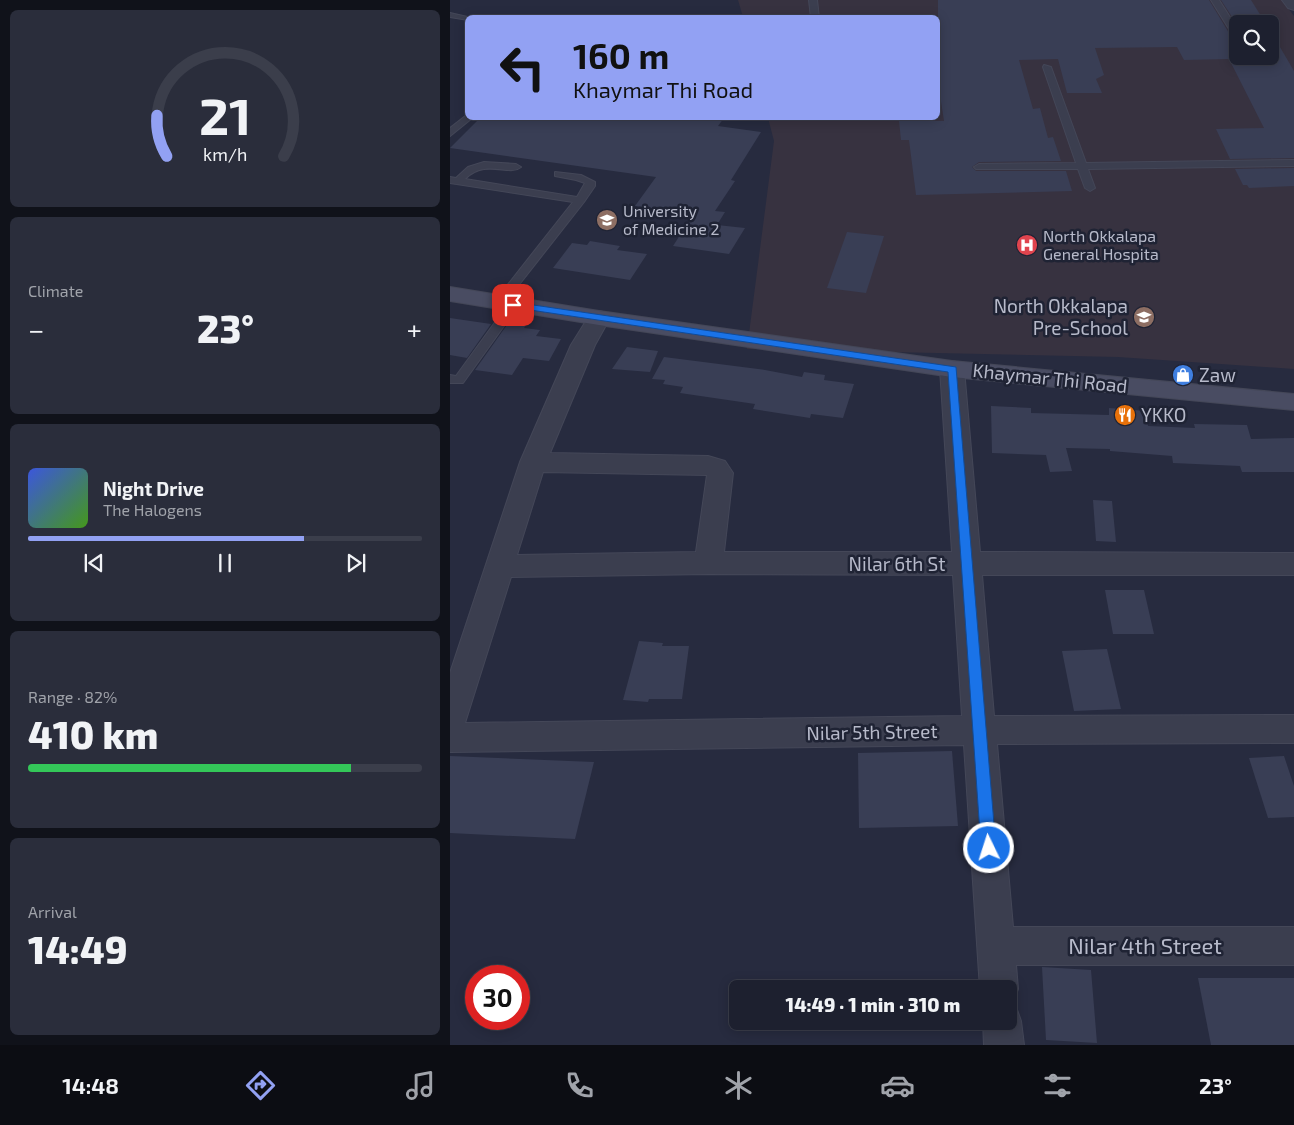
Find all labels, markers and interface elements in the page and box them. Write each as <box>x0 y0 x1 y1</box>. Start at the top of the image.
map controls <box>1229 15 1279 65</box>
button: search <box>1229 15 1279 65</box>
text: 160 m <box>573 34 669 76</box>
icon: left <box>490 35 555 100</box>
text: Khaymar Thi Road <box>573 76 753 102</box>
text: 21 <box>199 83 251 145</box>
text: km/h <box>203 143 247 165</box>
place label: University of Medicine 2 <box>623 201 719 238</box>
school or university icon: University of Medicine 2 <box>595 208 619 232</box>
place label: North Okkalapa General Hospita <box>1043 226 1159 263</box>
hospital icon: North Okkalapa General Hospita <box>1015 233 1039 257</box>
text: Climate <box>28 281 83 300</box>
pin <box>492 284 534 326</box>
icon: arrive <box>499 291 527 319</box>
place label: North Okkalapa Pre-School <box>994 294 1128 339</box>
text: 23° <box>197 305 254 351</box>
school or university icon: North Okkalapa Pre-School <box>1132 305 1156 329</box>
text: − <box>28 312 44 346</box>
text: + <box>407 312 422 346</box>
street label: Khaymar Thi Road <box>971 358 1129 397</box>
shop icon: Zaw <box>1171 363 1195 387</box>
place label: Zaw <box>1199 363 1236 386</box>
restaurant icon: YKKO <box>1113 403 1137 427</box>
place label: YKKO <box>1141 403 1187 426</box>
text: Night Drive <box>103 477 204 500</box>
text: The Halogens <box>103 500 202 519</box>
icon: previous <box>80 549 108 577</box>
icon: pause <box>211 549 239 577</box>
icon: next <box>342 549 370 577</box>
street label: Nilar 6th St <box>849 552 945 575</box>
text: Range · 82% <box>28 687 117 706</box>
text: 410 km <box>28 711 158 757</box>
street label: Nilar 5th Street <box>806 719 938 744</box>
position arrow <box>962 821 1014 873</box>
text: Arrival <box>28 902 77 921</box>
text: 14:49 <box>28 926 127 972</box>
street label: Nilar 4th Street <box>1068 932 1222 958</box>
speed limit sign: 30 <box>465 965 530 1030</box>
text: 14:49 · 1 min · 310 m <box>786 993 960 1016</box>
icon: directions <box>243 1068 278 1103</box>
icon: music <box>403 1068 438 1103</box>
icon: phone <box>562 1068 597 1103</box>
icon: climate <box>721 1068 756 1103</box>
icon: car <box>880 1068 915 1103</box>
icon: filters <box>1040 1068 1075 1103</box>
text: 14:48 <box>62 1072 119 1098</box>
text: 23° <box>1199 1072 1232 1098</box>

